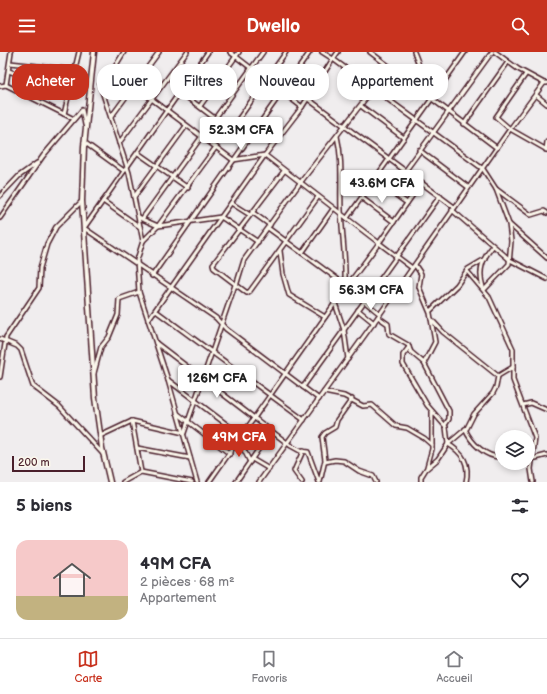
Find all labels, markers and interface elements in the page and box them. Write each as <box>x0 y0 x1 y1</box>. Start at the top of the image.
icon: menu <box>16 15 38 37</box>
icon: search <box>509 15 531 37</box>
text: Dwello <box>247 16 300 37</box>
chip: Acheter <box>12 64 89 100</box>
chip: Louer <box>97 64 162 100</box>
chip: Filtres <box>170 64 237 100</box>
chip: Nouveau <box>245 64 329 100</box>
chip: Appartement <box>337 64 448 100</box>
pin: 52.3M CFA <box>195 117 287 151</box>
text: 52.3M CFA <box>209 122 273 138</box>
pin: 43.6M CFA <box>336 170 428 204</box>
text: 43.6M CFA <box>350 175 414 191</box>
pin: 56.3M CFA <box>325 277 417 311</box>
text: 56.3M CFA <box>339 282 403 298</box>
pin: 126M CFA <box>176 365 258 399</box>
text: 126M CFA <box>187 370 247 386</box>
pin: 49M CFA <box>202 424 276 458</box>
text: 49M CFA <box>212 429 266 445</box>
map controls <box>495 430 535 470</box>
button: layers <box>495 430 535 470</box>
scale bar <box>12 454 85 473</box>
text: 200 m <box>18 456 50 469</box>
icon: filters <box>509 495 531 517</box>
text: 5 biens <box>16 496 72 516</box>
text: 49M CFA <box>140 554 211 574</box>
icon: home <box>48 556 96 604</box>
icon: heart <box>509 569 531 591</box>
text: 2 pièces · 68 m² <box>140 574 235 590</box>
text: Appartement <box>140 590 216 606</box>
tab: Carte <box>75 648 102 685</box>
tab: Favoris <box>251 648 287 685</box>
tab: Accueil <box>437 648 472 685</box>

